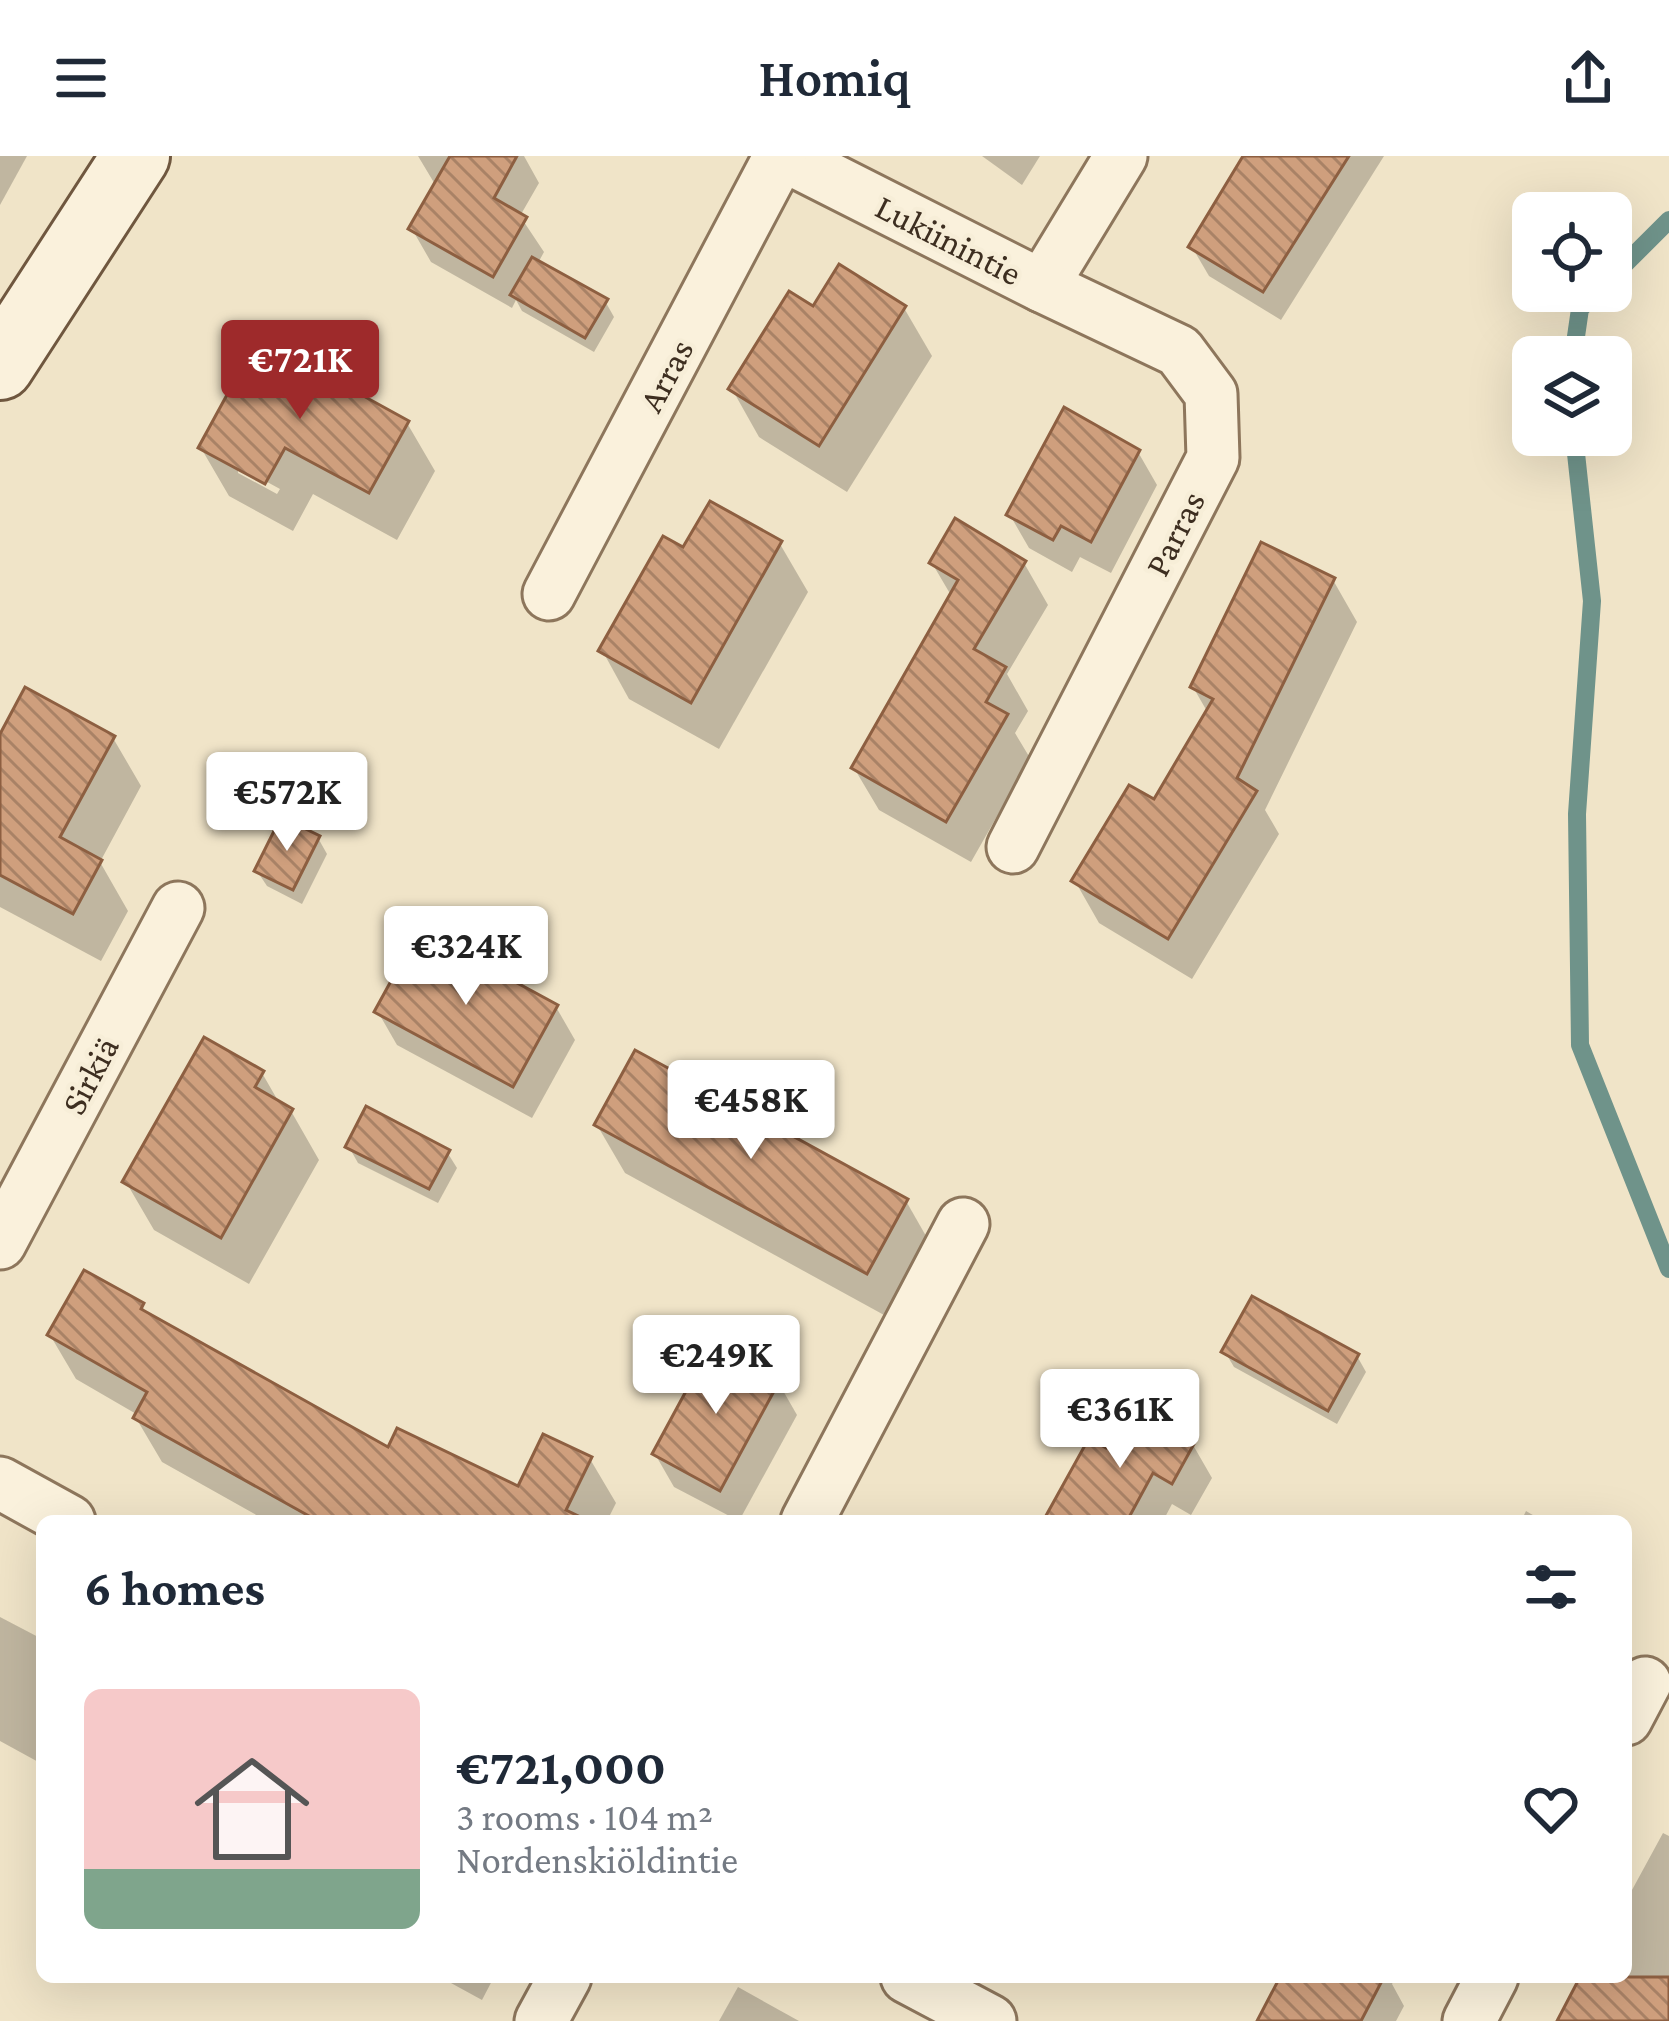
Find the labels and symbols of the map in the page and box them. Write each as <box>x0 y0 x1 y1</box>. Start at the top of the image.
street label: Lukiinintie <box>869 186 1028 294</box>
pin: €721K <box>216 320 384 422</box>
street label: Arras <box>630 332 701 418</box>
street label: Parras <box>1137 484 1213 583</box>
pin: €572K <box>203 752 371 854</box>
pin: €324K <box>382 906 550 1008</box>
street label: Sirkiä <box>53 1030 127 1121</box>
pin: €458K <box>667 1060 835 1162</box>
pin: €249K <box>632 1315 800 1417</box>
pin: €361K <box>1036 1369 1204 1471</box>

